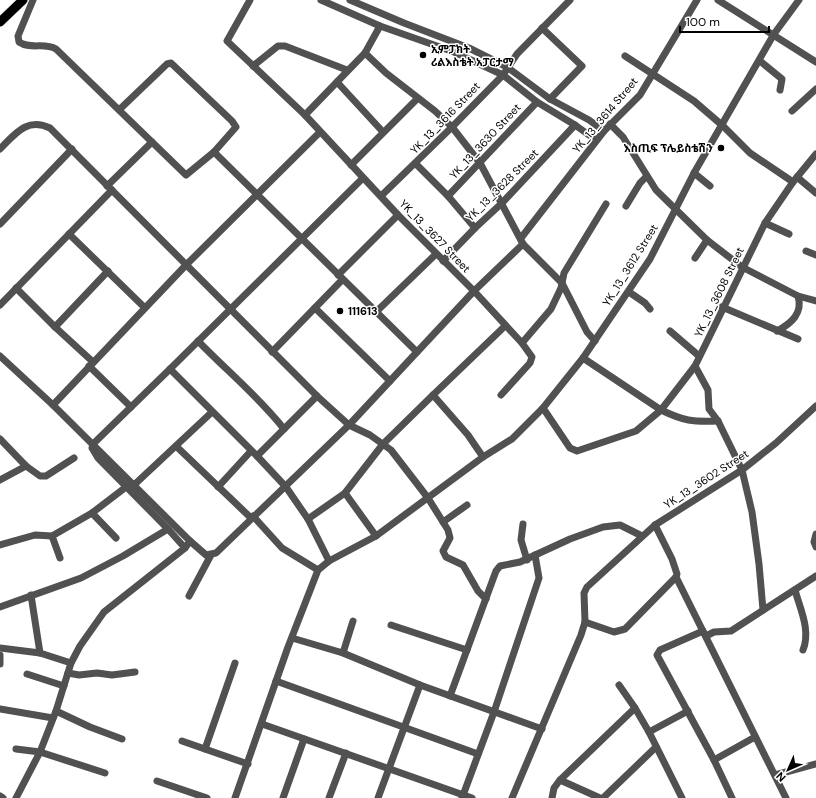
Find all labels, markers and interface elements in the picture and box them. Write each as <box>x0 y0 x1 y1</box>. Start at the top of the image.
scale bar <box>680 8 769 34</box>
text: 100 m <box>686 14 720 30</box>
place label: ኢምፓክት ሪልእስቴት አፓርታማ <box>431 42 514 69</box>
marker: ኢምፓክት ሪልእስቴት አፓርታማ <box>418 50 428 60</box>
street label: YK_13_3614 Street <box>569 74 641 156</box>
street label: YK_13_3616 Street <box>407 79 483 157</box>
street label: YK_13_3630 Street <box>446 100 524 182</box>
place label: እስጢፍ ፕሌይስቴሽን <box>623 141 713 155</box>
marker: እስጢፍ ፕሌይስቴሽን <box>716 143 726 153</box>
street label: YK_13_3628 Street <box>463 146 541 224</box>
street label: YK_13_3627 Street <box>397 197 473 275</box>
street label: YK_13_3612 Street <box>599 221 661 309</box>
street label: YK_13_3608 Street <box>691 245 747 339</box>
place label: 111613 <box>348 304 378 318</box>
marker: 111613 <box>335 306 345 316</box>
street label: YK_13_3602 Street <box>661 446 751 512</box>
north arrow <box>768 750 808 790</box>
text: N <box>773 769 789 785</box>

